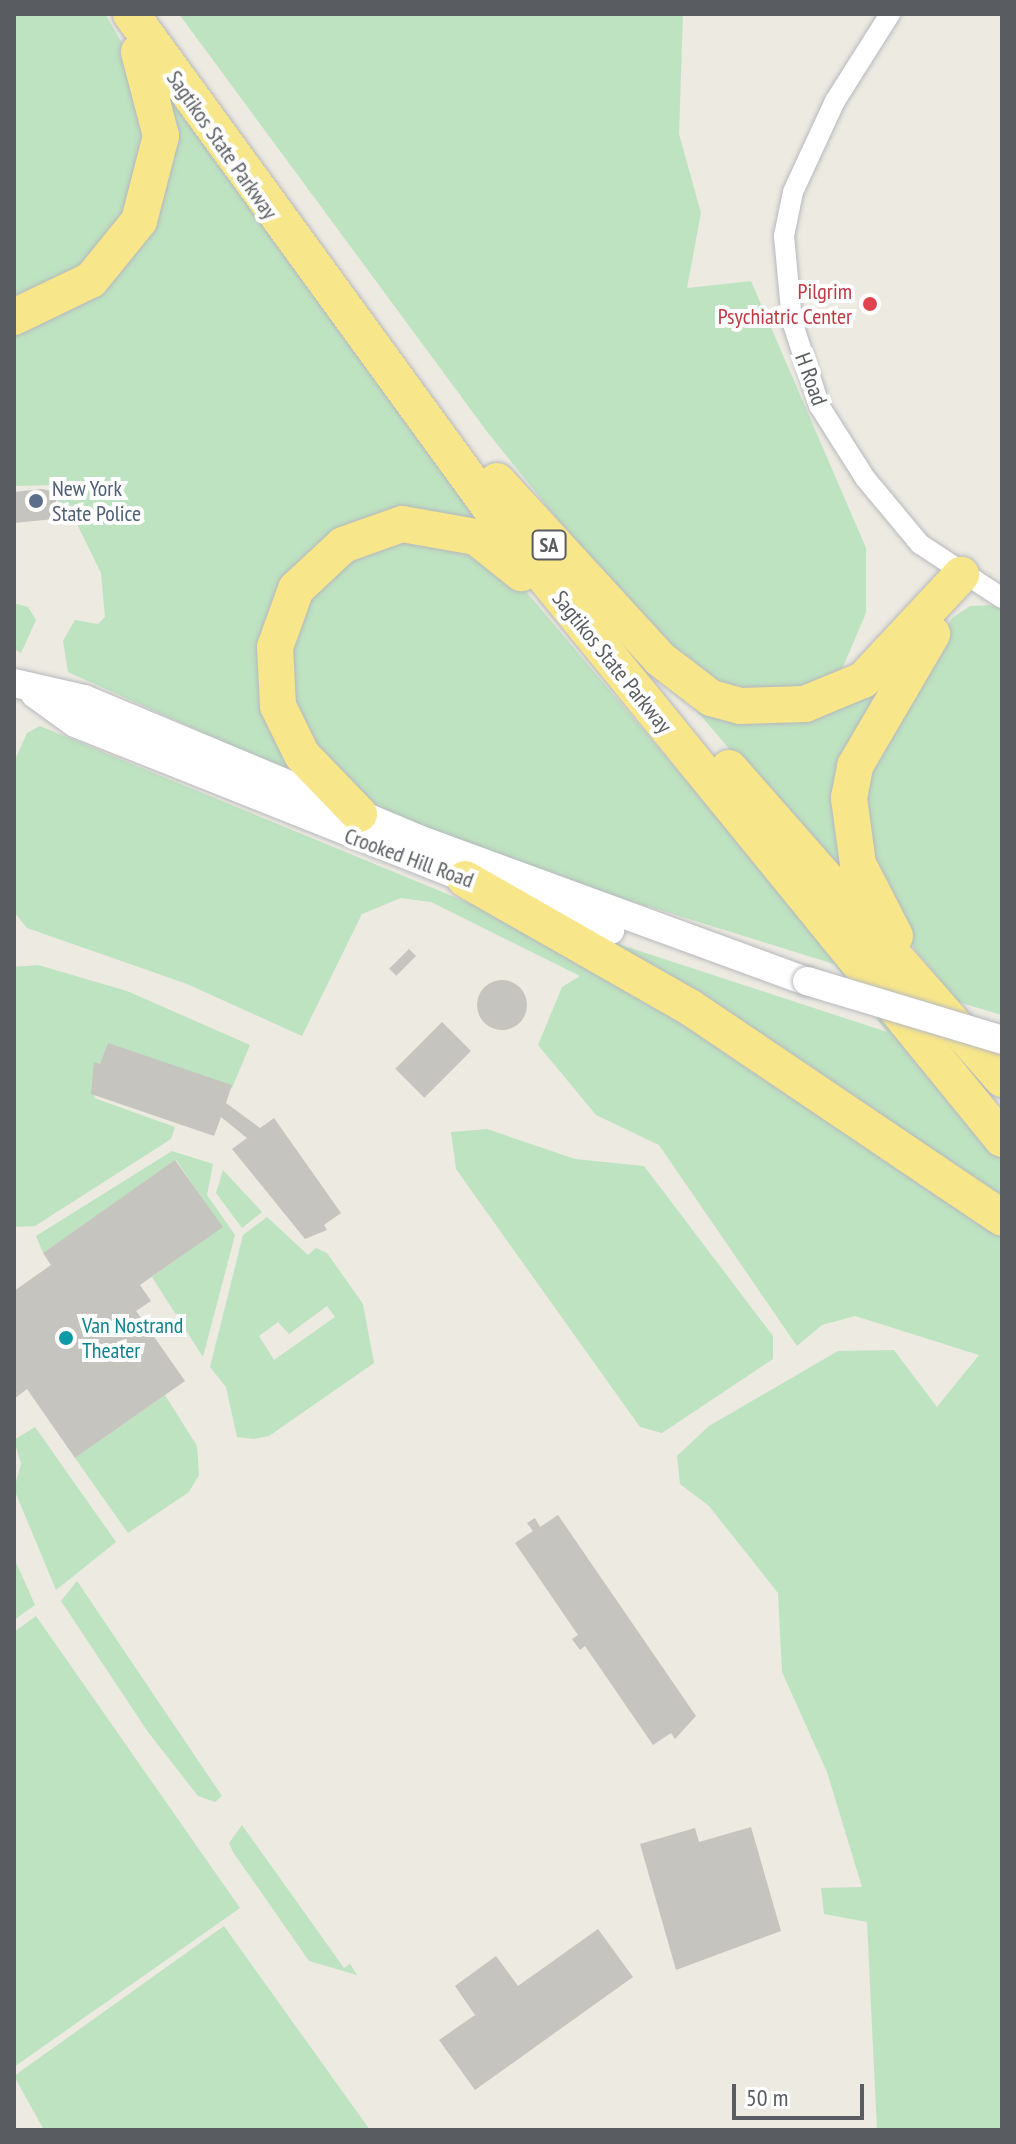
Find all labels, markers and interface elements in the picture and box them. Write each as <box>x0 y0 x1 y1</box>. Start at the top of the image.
street label: Sagtikos State Parkway <box>161 66 283 224</box>
place label: Pilgrim Psychiatric Center <box>717 278 852 330</box>
marker: Pilgrim Psychiatric Center <box>859 293 881 315</box>
street label: H Road <box>789 349 833 409</box>
place label: New York State Police <box>52 475 141 526</box>
marker: New York State Police <box>27 492 45 510</box>
road number: SA <box>531 529 567 561</box>
street label: Sagtikos State Parkway <box>547 586 677 738</box>
street label: Crooked Hill Road <box>341 822 477 894</box>
place label: Van Nostrand Theater <box>82 1312 183 1364</box>
marker: Van Nostrand Theater <box>57 1329 75 1347</box>
scale bar <box>736 2068 868 2118</box>
text: 50 m <box>746 2082 788 2113</box>

